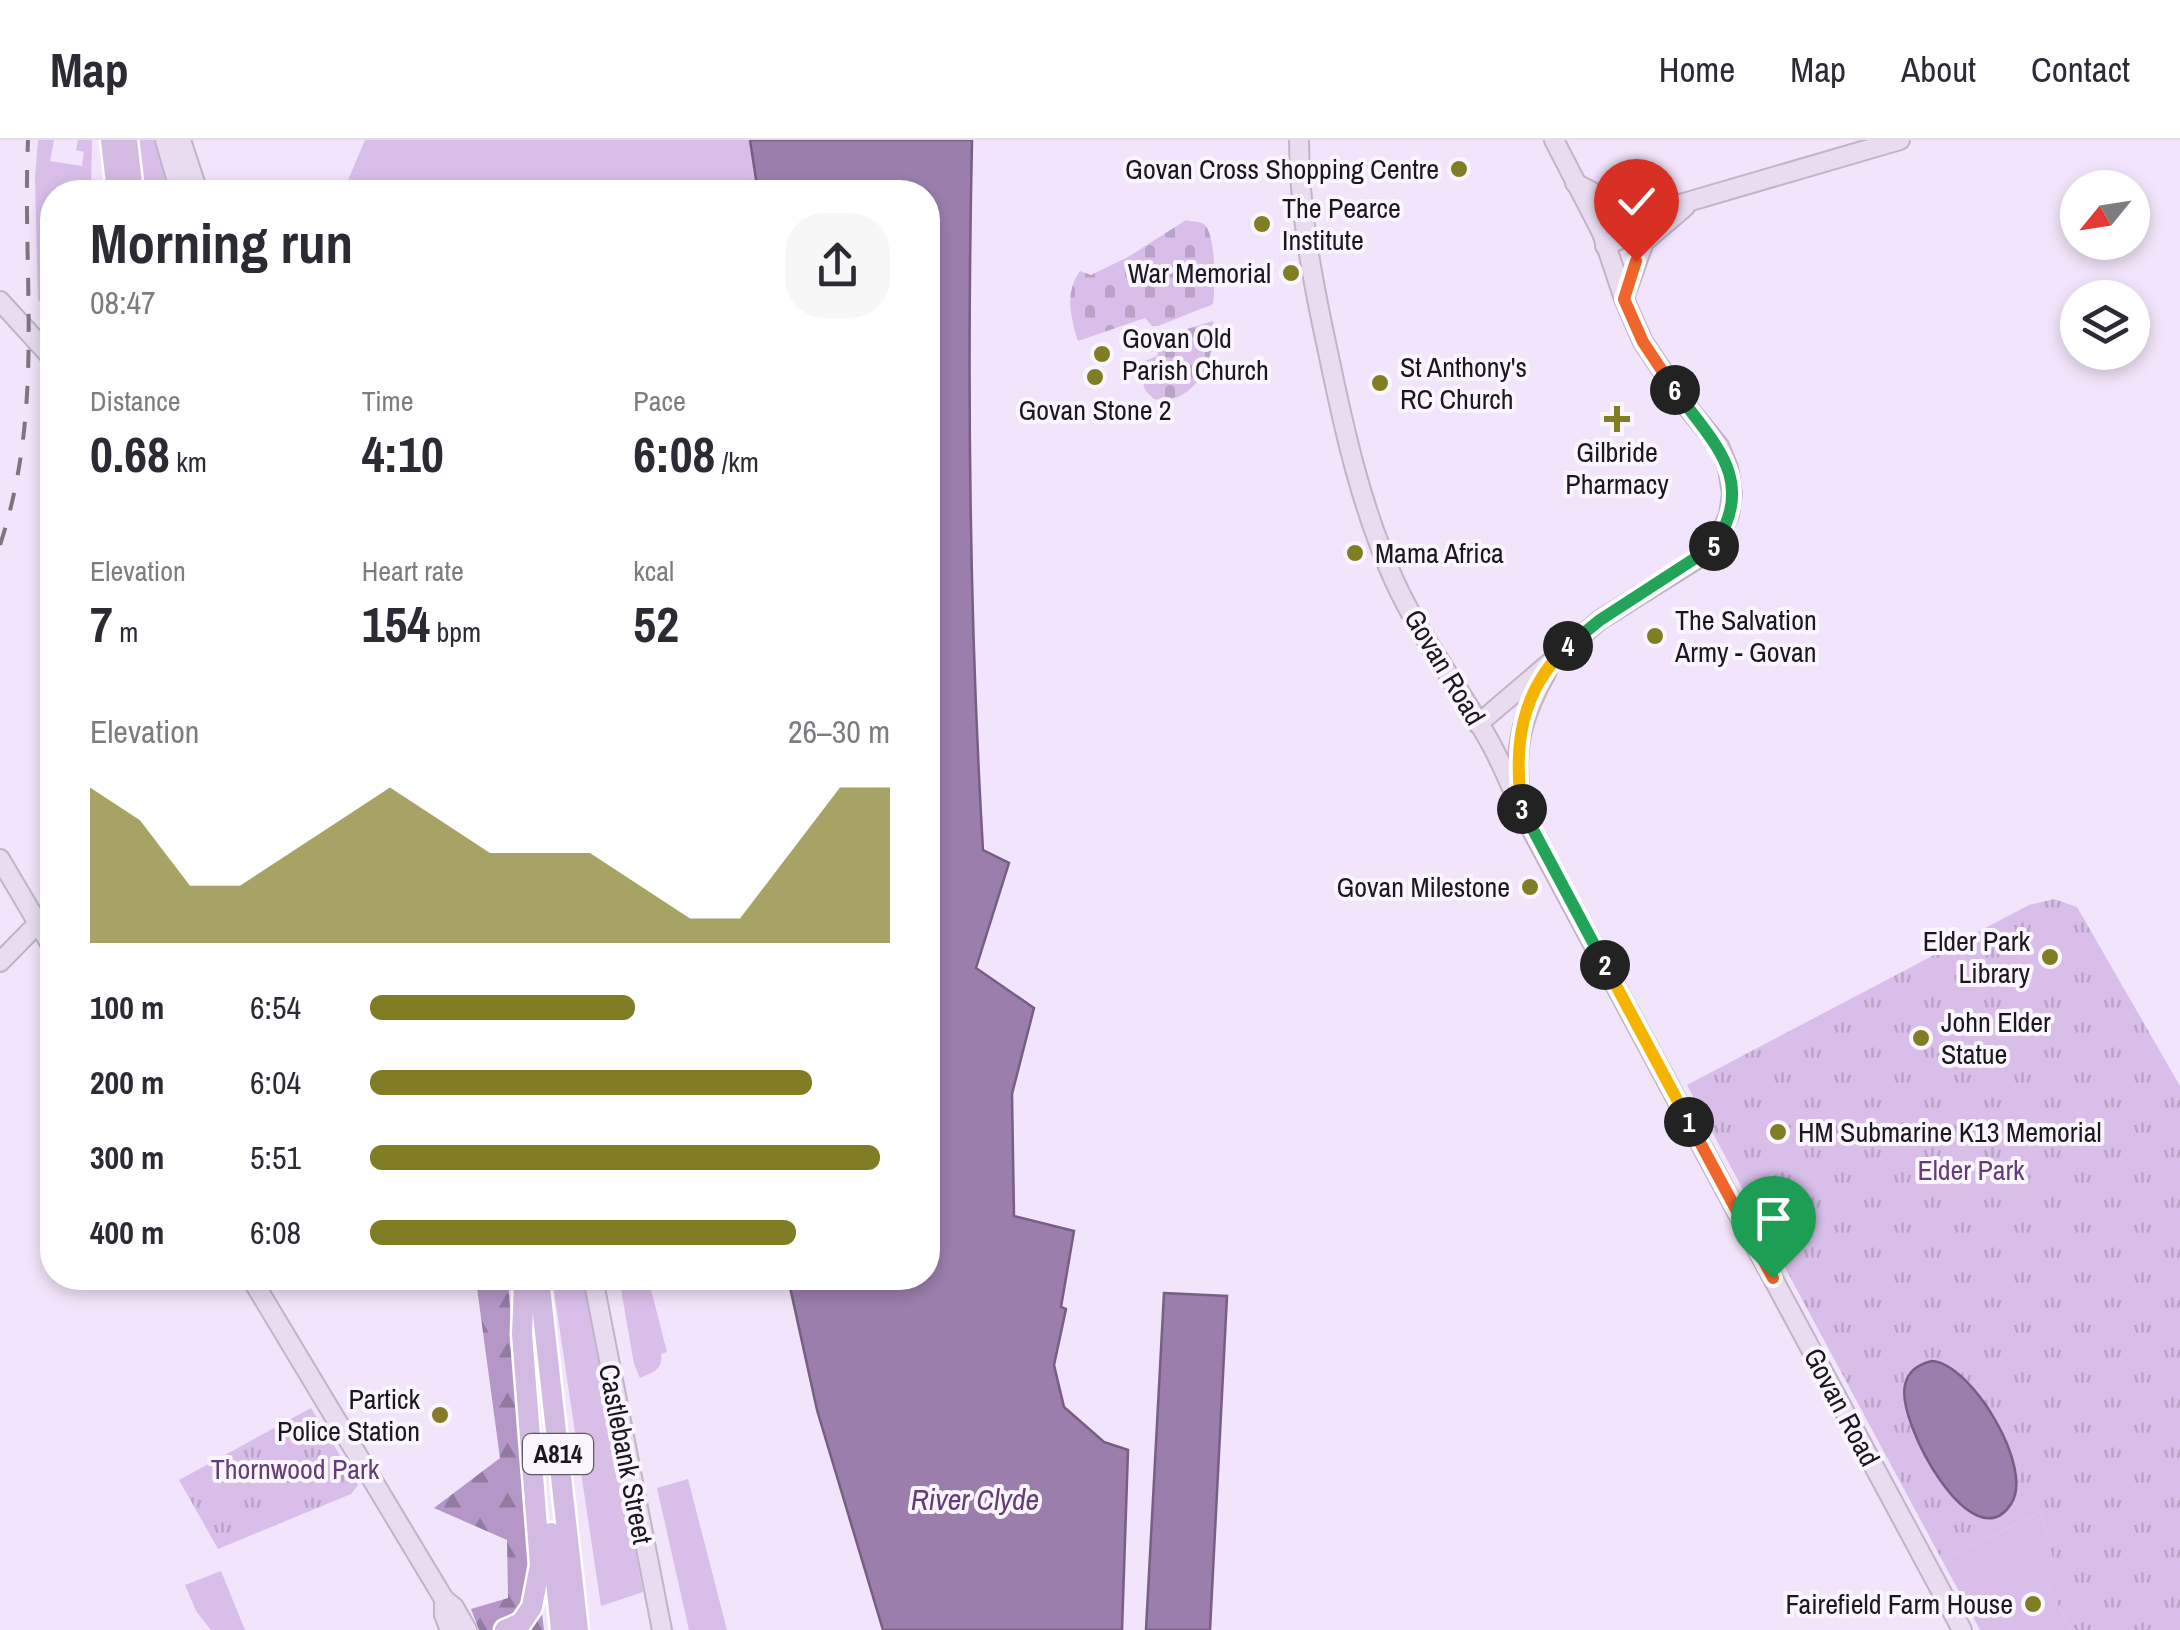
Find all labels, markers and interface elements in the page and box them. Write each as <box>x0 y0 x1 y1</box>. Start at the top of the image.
text: Map <box>50 37 129 102</box>
text: Home <box>1659 46 1735 93</box>
text: Map <box>1790 46 1846 93</box>
text: About <box>1901 46 1976 93</box>
text: Contact <box>2031 46 2130 93</box>
place label: Govan Cross Shopping Centre <box>1125 150 1439 188</box>
marker: Govan Cross Shopping Centre <box>1448 158 1470 180</box>
pin <box>1594 159 1679 262</box>
north arrow <box>2060 170 2150 260</box>
map controls <box>2060 170 2150 370</box>
icon: check <box>1609 174 1664 229</box>
place label: The Pearce Institute <box>1282 189 1401 259</box>
text: Morning run <box>90 206 353 280</box>
button: share <box>785 213 890 318</box>
marker: The Pearce Institute <box>1251 213 1273 235</box>
place label: War Memorial <box>1128 254 1271 292</box>
marker: War Memorial <box>1280 262 1302 284</box>
button: layers <box>2060 280 2150 370</box>
text: 08:47 <box>90 281 156 324</box>
place label: Govan Old Parish Church <box>1122 319 1269 389</box>
marker: Govan Old Parish Church <box>1091 343 1113 365</box>
place label: St Anthony's RC Church <box>1400 348 1527 418</box>
pin: 6 <box>1650 365 1700 415</box>
marker: Govan Stone 2 <box>1084 366 1106 388</box>
text: 6 <box>1669 371 1681 409</box>
marker: St Anthony's RC Church <box>1369 372 1391 394</box>
text: Distance <box>90 382 181 420</box>
text: Time <box>362 382 413 420</box>
text: Pace <box>633 382 686 420</box>
place label: Govan Stone 2 <box>1018 391 1172 429</box>
marker: Gilbride Pharmacy <box>1606 408 1628 430</box>
text: 0.68 <box>90 420 170 488</box>
text: 4:10 <box>362 420 444 488</box>
text: 6:08 <box>633 420 715 488</box>
place label: Gilbride Pharmacy <box>1565 433 1669 503</box>
text: km <box>170 443 207 481</box>
text: /km <box>715 443 759 481</box>
pin: 5 <box>1689 521 1739 571</box>
text: 5 <box>1708 527 1720 565</box>
place label: Mama Africa <box>1375 534 1504 572</box>
marker: Mama Africa <box>1344 542 1366 564</box>
text: Elevation <box>90 552 186 590</box>
text: Heart rate <box>362 552 464 590</box>
text: kcal <box>633 552 674 590</box>
text: 7 <box>90 590 113 658</box>
text: 154 <box>362 590 430 658</box>
text: 52 <box>633 590 679 658</box>
place label: The Salvation Army - Govan <box>1674 601 1817 671</box>
street label: Govan Road <box>1396 602 1494 732</box>
text: m <box>113 613 138 651</box>
text: bpm <box>430 613 481 651</box>
pin: 4 <box>1543 621 1593 671</box>
marker: The Salvation Army - Govan <box>1644 625 1666 647</box>
text: 4 <box>1562 627 1574 665</box>
text: Elevation <box>90 710 199 753</box>
text: 26–30 m <box>788 710 890 753</box>
pin: 3 <box>1497 784 1547 834</box>
text: 3 <box>1516 790 1528 828</box>
place label: Govan Milestone <box>1336 868 1510 906</box>
marker: Govan Milestone <box>1519 876 1541 898</box>
place label: Elder Park Library <box>1923 922 2031 992</box>
pin: 2 <box>1580 940 1630 990</box>
text: 2 <box>1599 946 1611 984</box>
marker: Elder Park Library <box>2039 946 2061 968</box>
text: 100 m <box>90 986 164 1029</box>
text: 6:54 <box>250 986 301 1029</box>
place label: John Elder Statue <box>1941 1003 2051 1073</box>
marker: John Elder Statue <box>1910 1027 1932 1049</box>
text: 200 m <box>90 1061 164 1104</box>
text: 6:04 <box>250 1061 301 1104</box>
pin: 1 <box>1664 1097 1714 1147</box>
text: 1 <box>1683 1103 1695 1141</box>
place label: HM Submarine K13 Memorial <box>1798 1113 2102 1151</box>
marker: HM Submarine K13 Memorial <box>1767 1121 1789 1143</box>
text: 300 m <box>90 1136 164 1179</box>
text: 5:51 <box>250 1136 301 1179</box>
park label: Elder Park <box>1917 1151 2025 1189</box>
pin <box>1731 1176 1816 1279</box>
icon: arrive <box>1746 1191 1801 1246</box>
text: 400 m <box>90 1211 164 1254</box>
text: 6:08 <box>250 1211 301 1254</box>
street label: Govan Road <box>1795 1341 1889 1473</box>
street label: Castlebank Street <box>590 1361 662 1547</box>
place label: Partick Police Station <box>277 1380 421 1450</box>
marker: Partick Police Station <box>429 1404 451 1426</box>
road number: A814 <box>523 1434 593 1474</box>
park label: Thornwood Park <box>211 1450 380 1488</box>
water label: River Clyde <box>911 1479 1039 1519</box>
place label: Fairefield Farm House <box>1786 1585 2013 1623</box>
marker: Fairefield Farm House <box>2022 1593 2044 1615</box>

